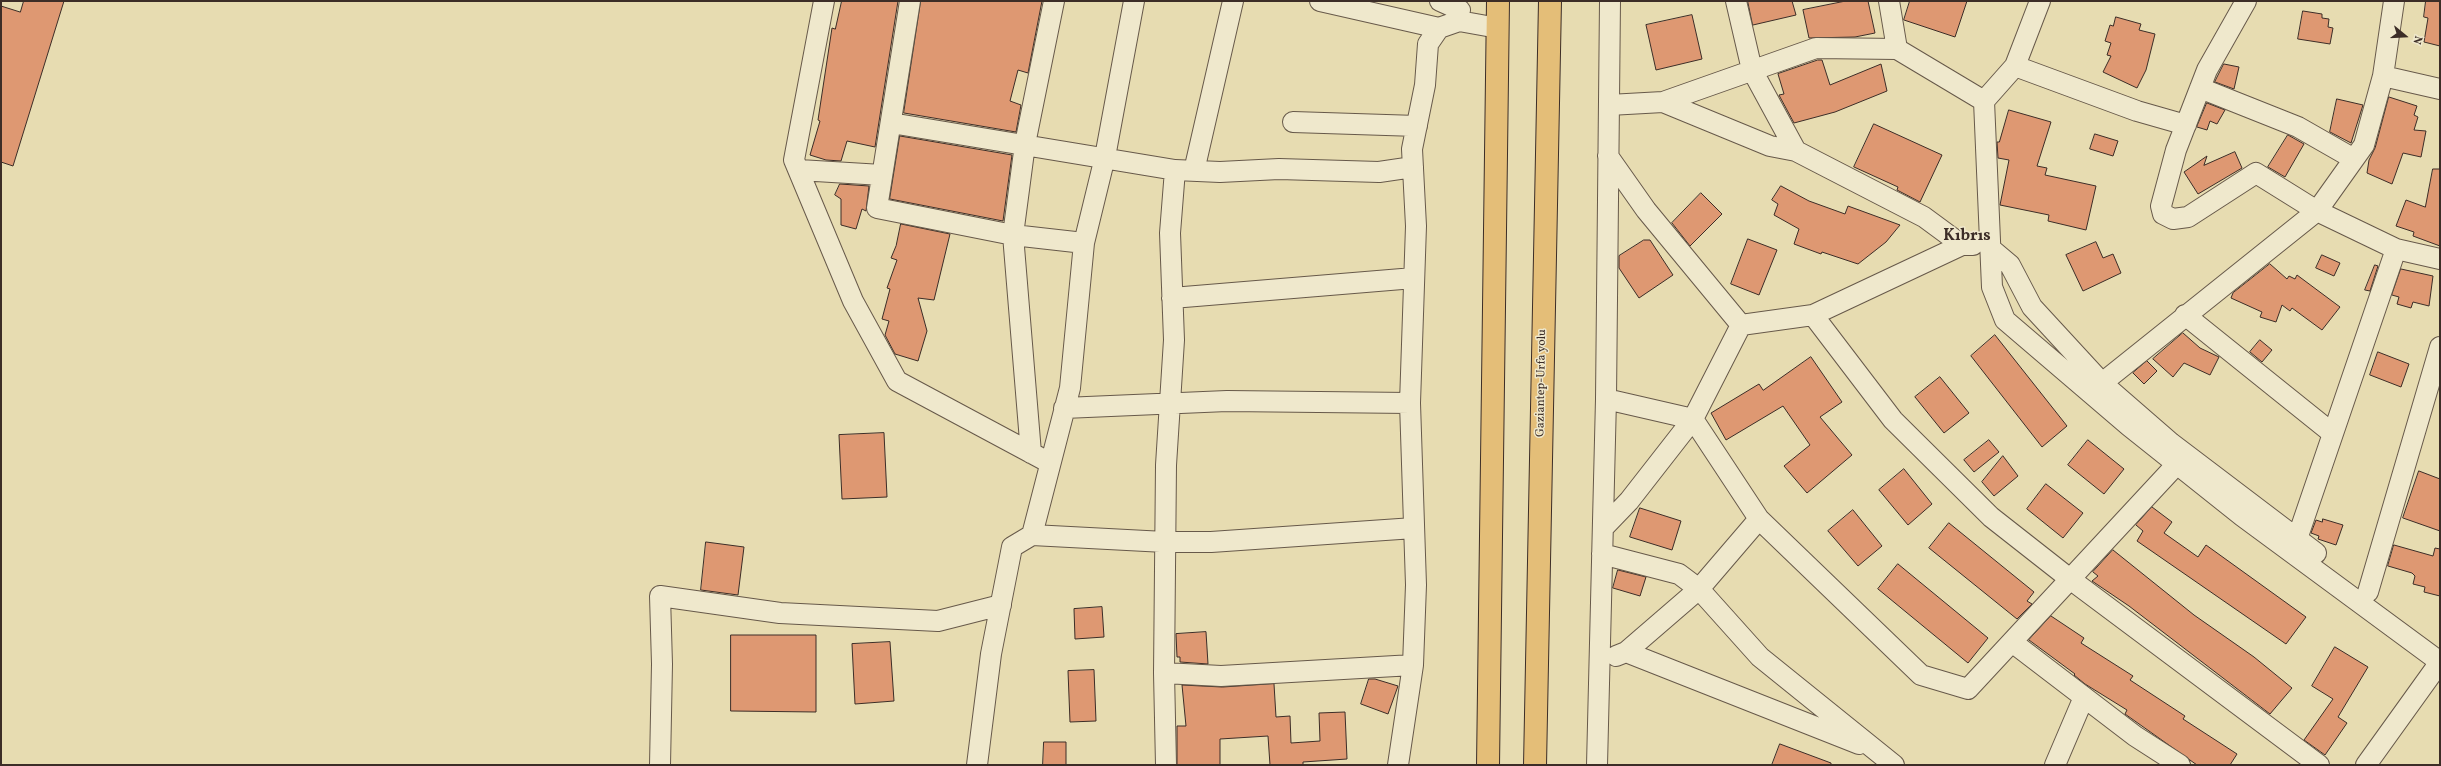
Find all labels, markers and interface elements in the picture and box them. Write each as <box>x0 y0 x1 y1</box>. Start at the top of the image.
north arrow <box>2385 16 2425 56</box>
text: N <box>2409 34 2425 46</box>
district label: Kıbrıs <box>1943 227 1991 247</box>
street label: Gaziantep-Urfa yolu <box>1534 329 1550 437</box>

